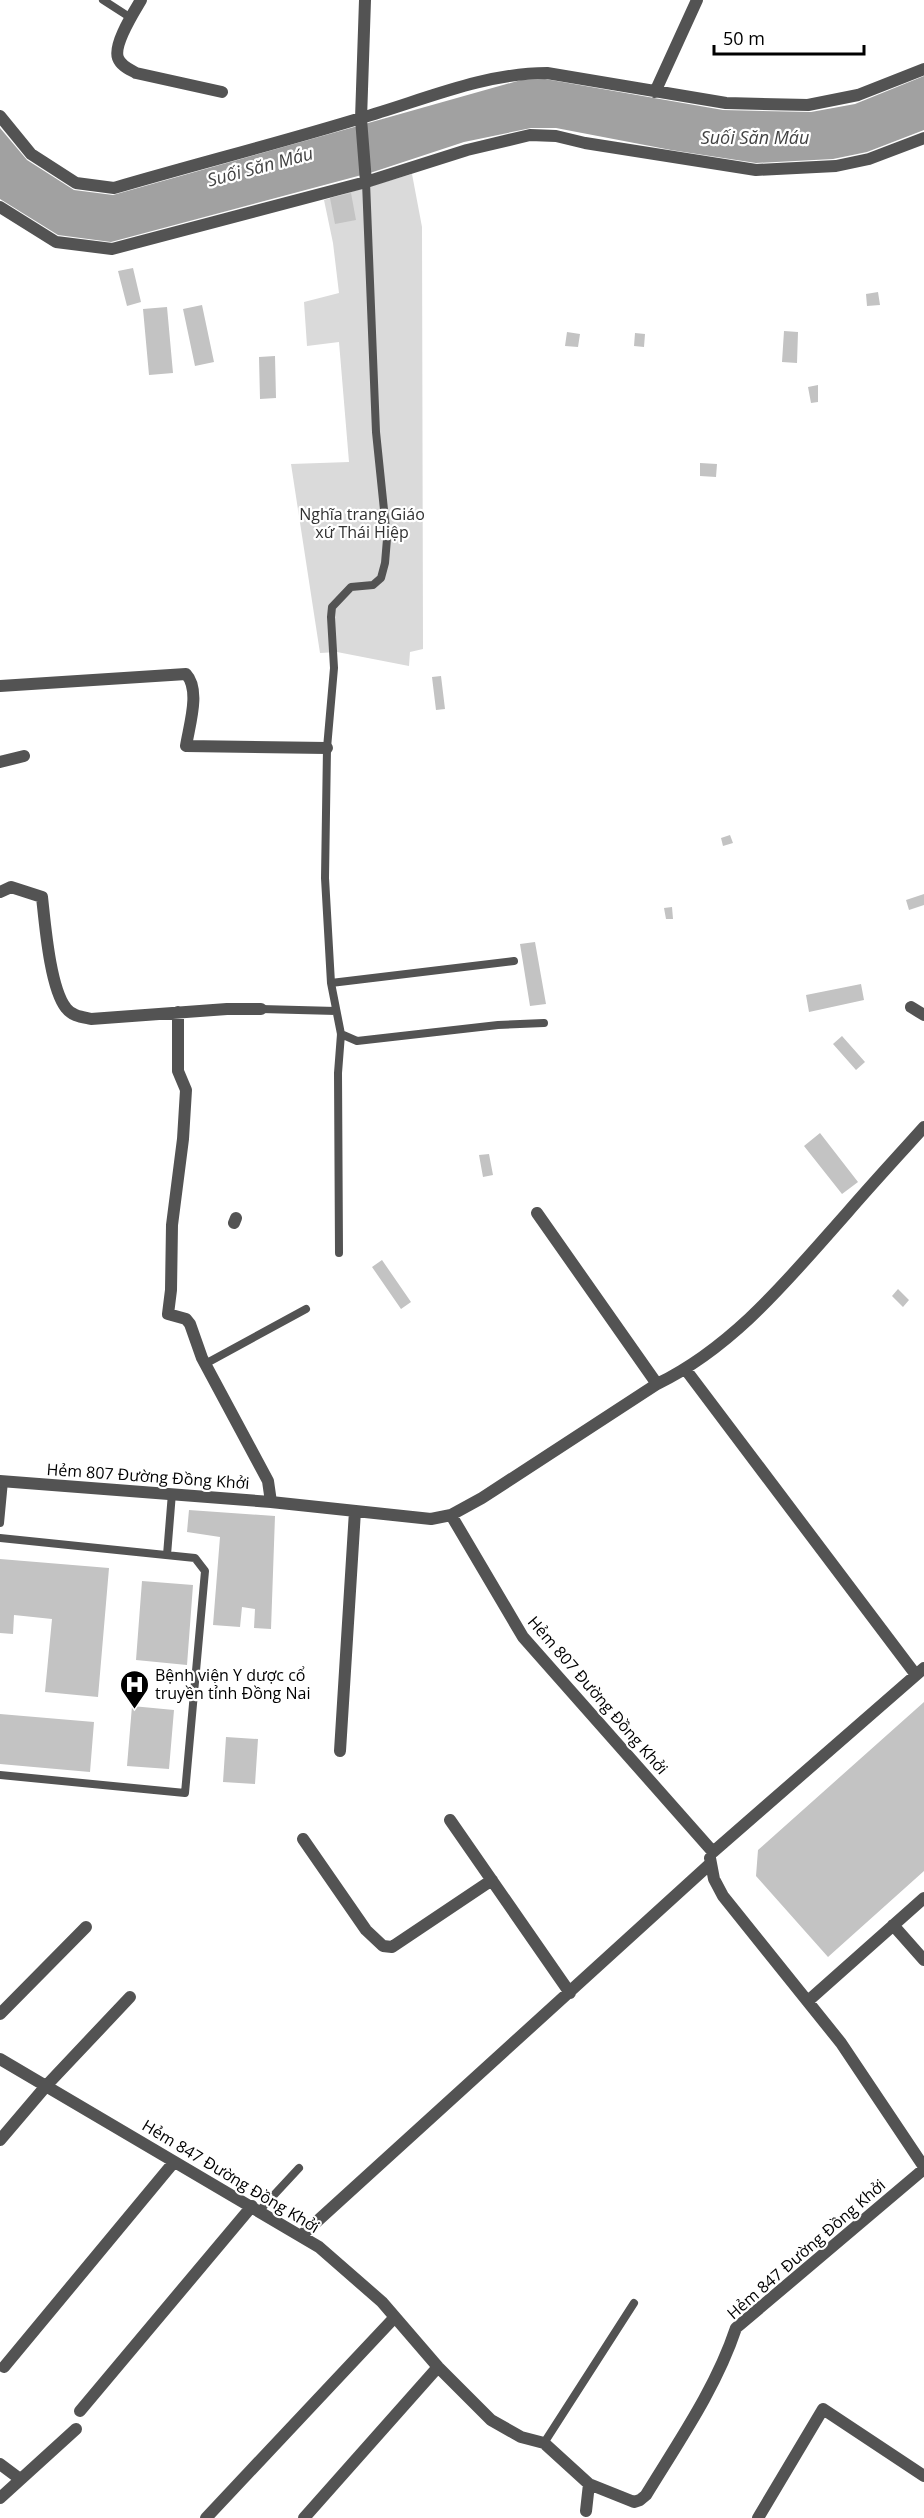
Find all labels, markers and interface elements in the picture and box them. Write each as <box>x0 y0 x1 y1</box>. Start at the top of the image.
scale bar <box>714 18 864 56</box>
text: 50 m <box>723 26 765 50</box>
water label: Suối Săn Máu <box>701 125 809 149</box>
water label: Suối Săn Máu <box>204 140 316 192</box>
park label: Nghĩa trang Giáo xứ Thái Hiệp <box>299 503 425 543</box>
street label: Hẻm 807 Đường Đồng Khởi <box>46 1458 250 1494</box>
street label: Hẻm 807 Đường Đồng Khởi <box>523 1611 673 1779</box>
place label: Bệnh viện Y dược cổ truyền tỉnh Đồng Nai <box>155 1664 310 1704</box>
hospital icon: Bệnh viện Y dược cổ truyền tỉnh Đồng Nai <box>118 1668 150 1710</box>
street label: Hẻm 847 Đường Đồng Khởi <box>138 2114 324 2238</box>
street label: Hẻm 847 Đường Đồng Khởi <box>722 2174 890 2324</box>

